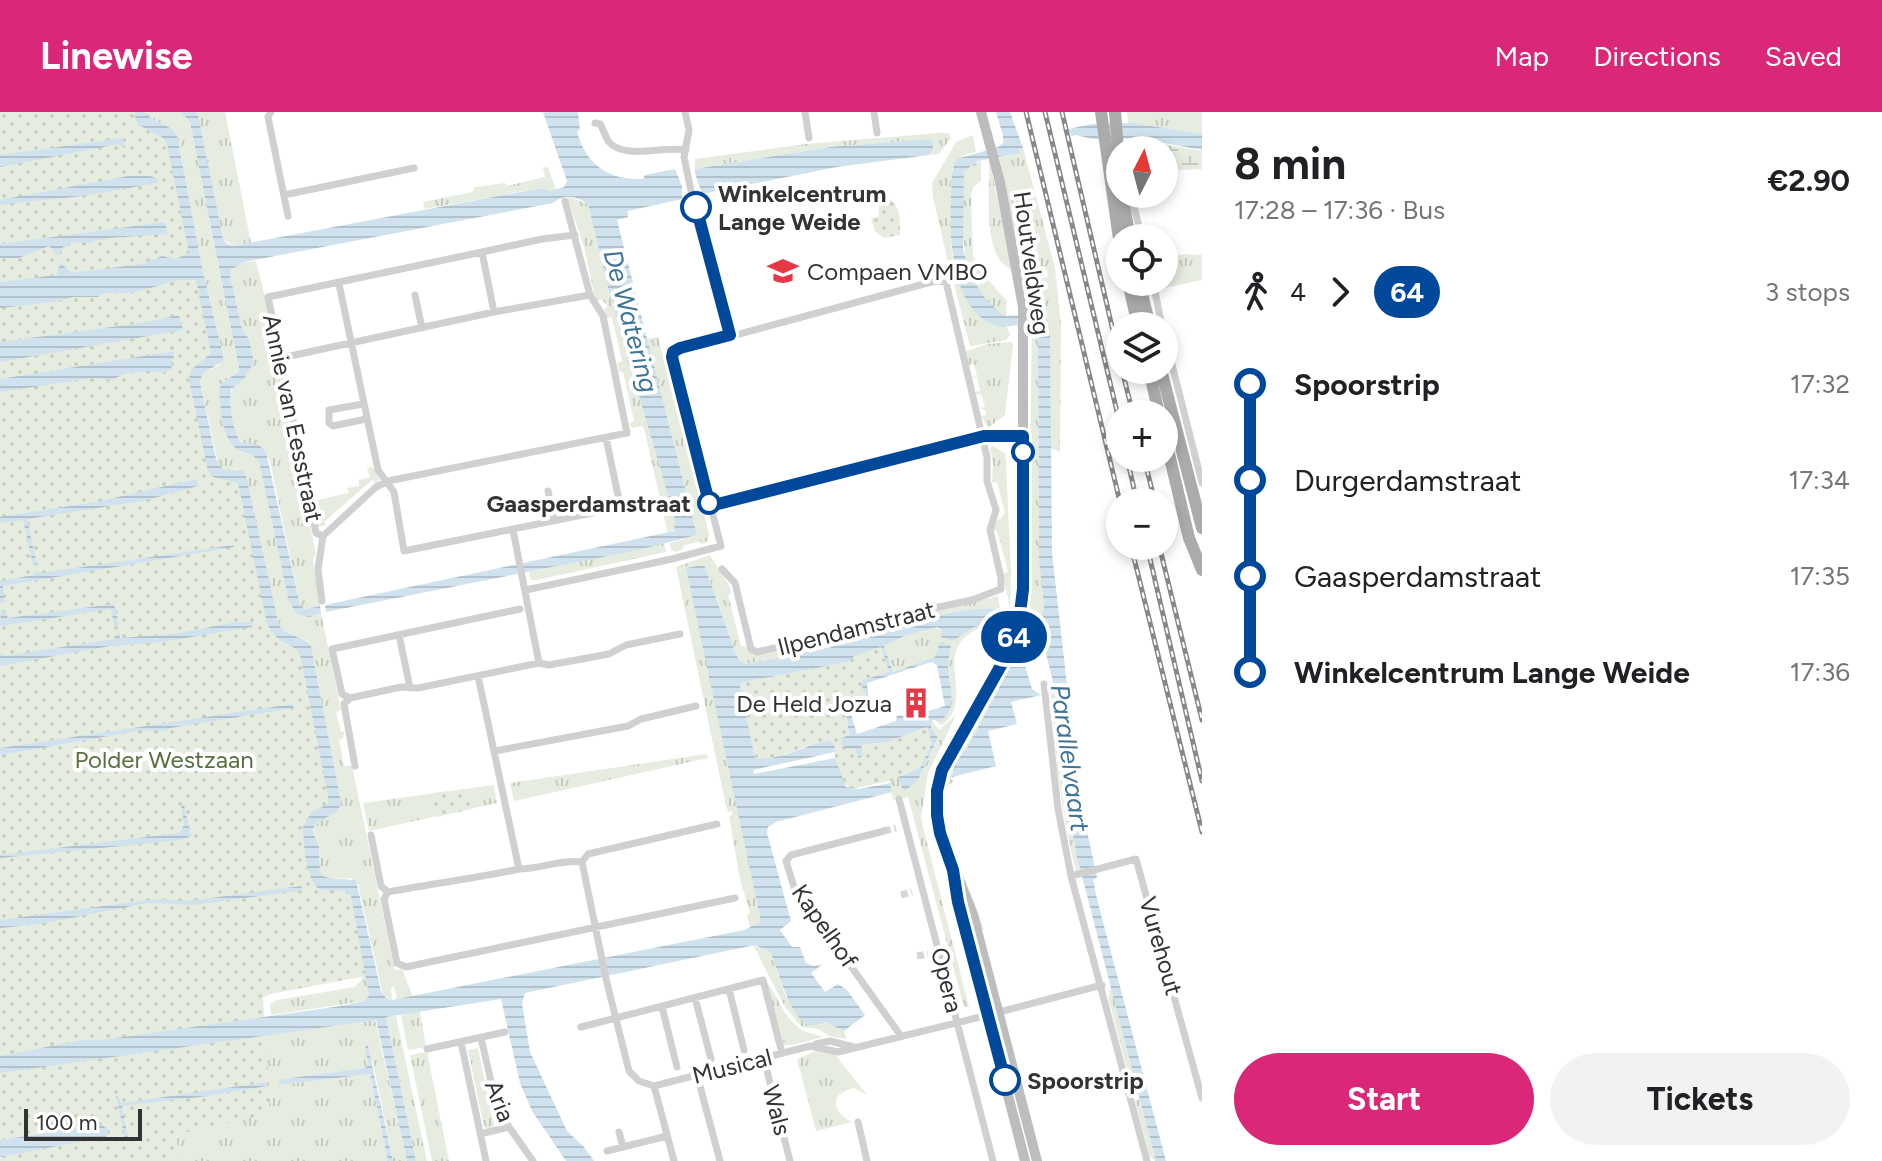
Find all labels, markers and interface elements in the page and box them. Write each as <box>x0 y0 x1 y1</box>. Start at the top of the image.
text: Linewise <box>40 33 193 79</box>
text: Map <box>1495 39 1549 73</box>
text: Directions <box>1593 39 1721 73</box>
text: Saved <box>1765 39 1842 73</box>
north arrow <box>1106 136 1178 208</box>
map controls <box>1106 136 1178 560</box>
text: 8 min <box>1234 137 1346 190</box>
text: €2.90 <box>1768 162 1850 199</box>
place label: Winkelcentrum Lange Weide <box>718 179 886 236</box>
street label: Houtveldweg <box>1008 189 1056 337</box>
marker: Winkelcentrum Lange Weide <box>681 192 711 222</box>
text: 17:28 – 17:36 · Bus <box>1234 194 1445 226</box>
button: locate <box>1106 224 1178 296</box>
water label: De Watering <box>597 246 665 396</box>
school or university icon: Compaen VMBO <box>766 254 800 288</box>
place label: Compaen VMBO <box>807 257 988 286</box>
icon: walk <box>1234 270 1278 314</box>
icon: forward <box>1318 270 1362 314</box>
text: 64 <box>1390 275 1424 309</box>
text: 4 <box>1290 276 1306 308</box>
text: 3 stops <box>1765 276 1850 308</box>
street label: Annie van Eesstraat <box>257 311 329 525</box>
button: layers <box>1106 312 1178 384</box>
text: Spoorstrip <box>1294 366 1440 403</box>
text: 17:32 <box>1790 368 1850 400</box>
button: + <box>1106 400 1178 472</box>
unlabelled marker <box>1012 441 1034 463</box>
text: Durgerdamstraat <box>1294 462 1521 499</box>
text: 17:34 <box>1788 464 1850 496</box>
button: − <box>1106 488 1178 560</box>
place label: Gaasperdamstraat <box>486 489 691 518</box>
marker: Gaasperdamstraat <box>698 492 720 514</box>
text: Gaasperdamstraat <box>1294 558 1541 595</box>
text: 17:35 <box>1790 560 1850 592</box>
street label: Ilpendamstraat <box>774 594 938 662</box>
line badge: 64 <box>978 611 1050 663</box>
text: 64 <box>997 620 1031 654</box>
text: Winkelcentrum Lange Weide <box>1294 654 1690 691</box>
text: 17:36 <box>1790 656 1850 688</box>
water label: Parallelvaart <box>1044 682 1096 835</box>
building icon: De Held Jozua <box>899 686 933 720</box>
place label: De Held Jozua <box>736 689 892 718</box>
park label: Polder Westzaan <box>74 745 254 774</box>
street label: Kapelhof <box>786 879 864 974</box>
street label: Vurehout <box>1133 894 1189 998</box>
street label: Opera <box>925 944 969 1016</box>
street label: Musical <box>689 1042 775 1090</box>
button: Start <box>1234 1053 1534 1145</box>
button: Tickets <box>1550 1053 1850 1145</box>
marker: Spoorstrip <box>990 1065 1020 1095</box>
place label: Spoorstrip <box>1027 1066 1144 1095</box>
street label: Aria <box>479 1076 521 1126</box>
street label: Wals <box>756 1082 798 1138</box>
scale bar <box>24 1105 142 1141</box>
text: 100 m <box>36 1109 97 1136</box>

